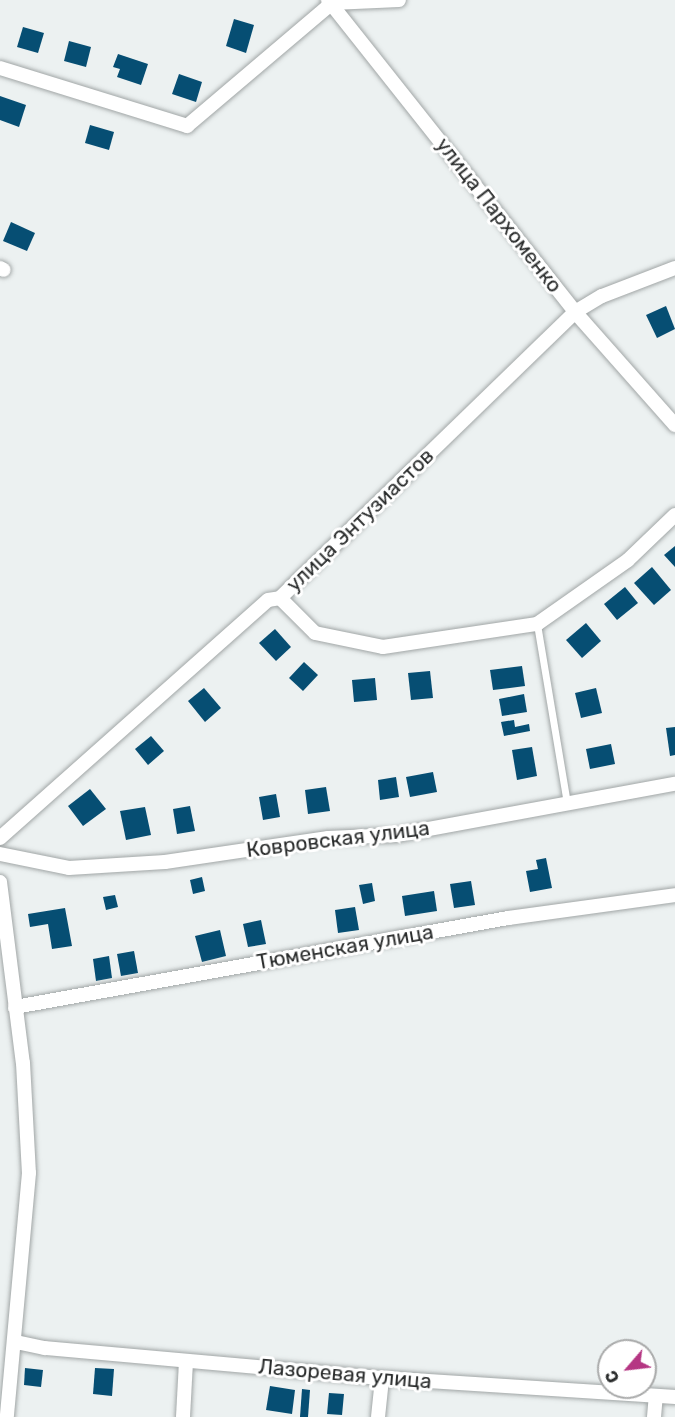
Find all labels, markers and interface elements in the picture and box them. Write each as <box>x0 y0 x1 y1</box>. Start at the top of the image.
street label: улица Пархоменко <box>431 133 567 297</box>
street label: улица Энтузиастов <box>281 443 439 597</box>
street label: Ковровская улица <box>245 815 431 863</box>
street label: Тюменская улица <box>255 919 435 975</box>
north arrow <box>597 1339 657 1399</box>
street label: Лазоревая улица <box>257 1354 433 1394</box>
text: С <box>601 1367 623 1386</box>

